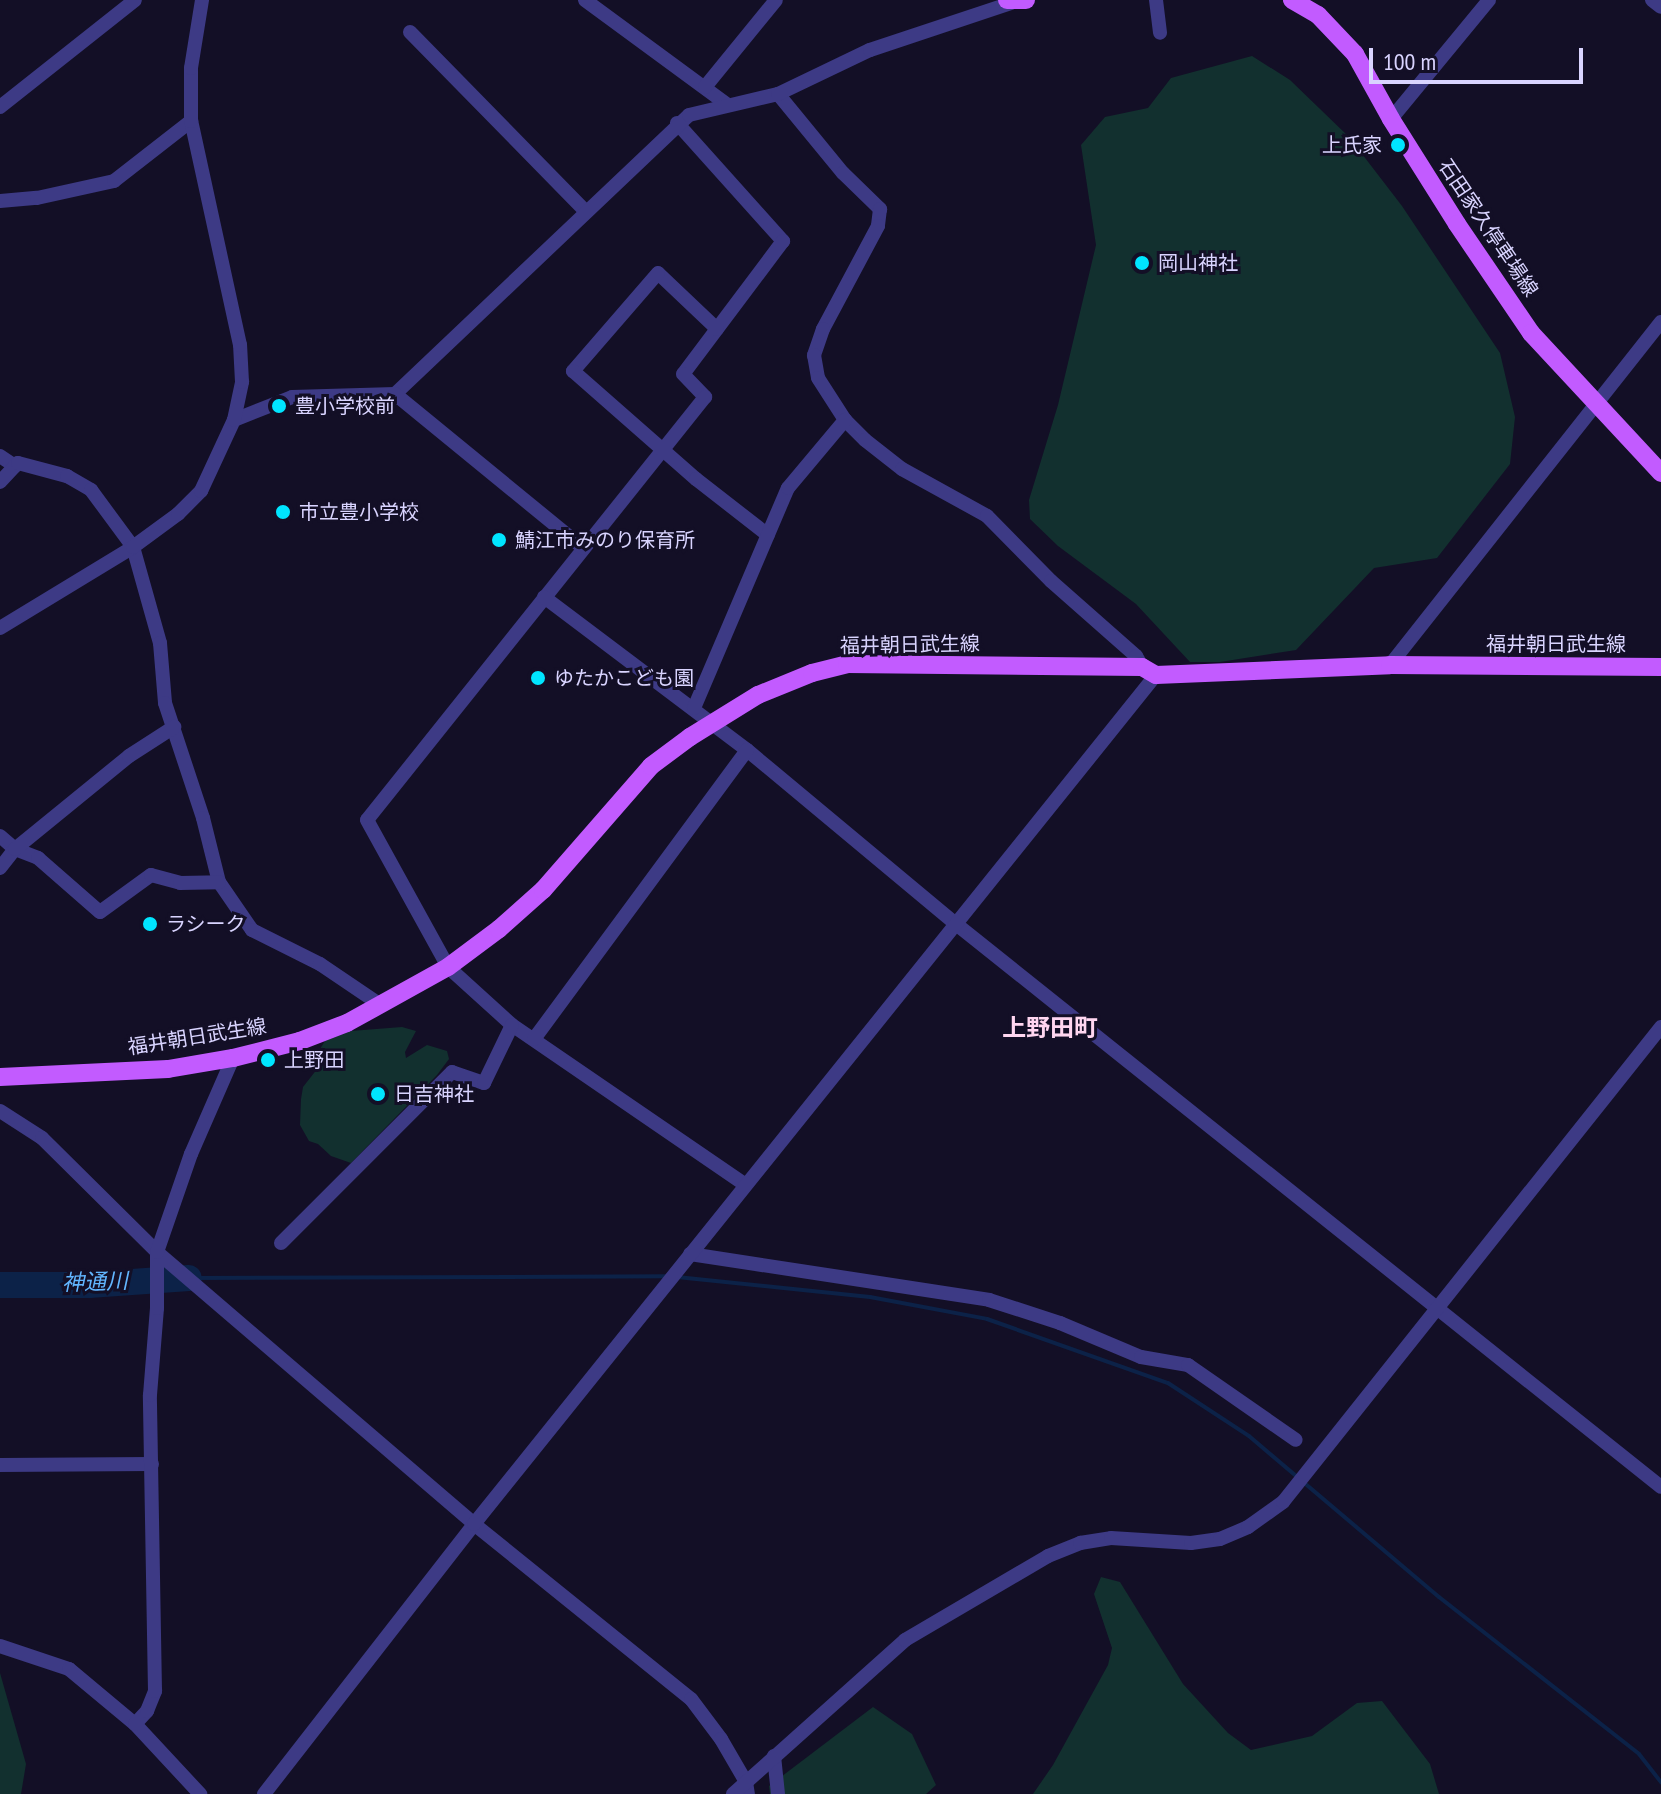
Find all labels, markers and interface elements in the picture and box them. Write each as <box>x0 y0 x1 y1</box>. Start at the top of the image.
scale bar <box>1373 32 1587 82</box>
text: 100 m <box>1383 46 1436 77</box>
place label: 上氏家 <box>1322 133 1382 157</box>
marker: 上氏家 <box>1389 136 1407 154</box>
street label: 石田家久停車場線 <box>1433 155 1543 301</box>
place label: 岡山神社 <box>1158 251 1238 275</box>
marker: 岡山神社 <box>1133 254 1151 272</box>
place label: 豊小学校前 <box>295 394 395 418</box>
marker: 豊小学校前 <box>270 397 288 415</box>
place label: 市立豊小学校 <box>299 500 419 524</box>
marker: 市立豊小学校 <box>274 503 292 521</box>
place label: 鯖江市みのり保育所 <box>515 528 695 552</box>
marker: 鯖江市みのり保育所 <box>490 531 508 549</box>
street label: 福井朝日武生線 <box>840 632 980 658</box>
street label: 福井朝日武生線 <box>1486 632 1626 656</box>
place label: ゆたかこども園 <box>554 666 694 690</box>
marker: ゆたかこども園 <box>529 669 547 687</box>
place label: ラシーク <box>166 912 246 936</box>
marker: ラシーク <box>141 915 159 933</box>
street label: 福井朝日武生線 <box>126 1014 268 1060</box>
district label: 上野田町 <box>1002 1014 1098 1042</box>
place label: 上野田 <box>284 1048 344 1072</box>
marker: 上野田 <box>259 1051 277 1069</box>
place label: 日吉神社 <box>394 1082 474 1106</box>
marker: 日吉神社 <box>369 1085 387 1103</box>
water label: 神通川 <box>62 1268 128 1296</box>

